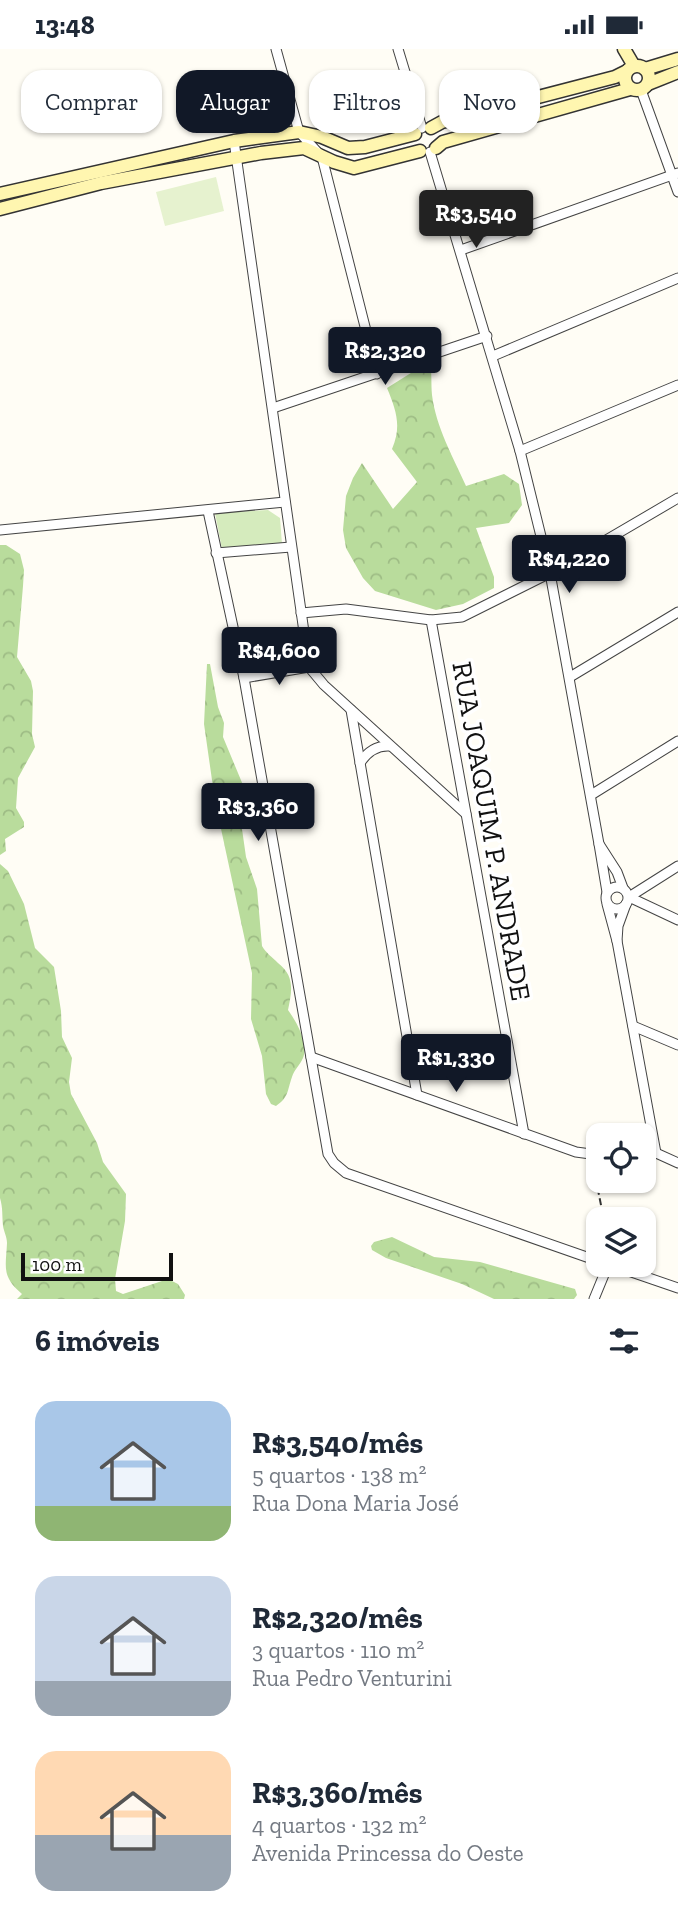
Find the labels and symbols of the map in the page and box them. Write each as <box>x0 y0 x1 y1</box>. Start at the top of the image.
pin: R$3,540 <box>411 191 541 250</box>
pin: R$2,320 <box>320 327 450 387</box>
pin: R$4,220 <box>504 535 634 595</box>
pin: R$4,600 <box>214 627 344 687</box>
street label: RUA JOAQUIM P. ANDRADE <box>445 659 538 1003</box>
pin: R$3,360 <box>193 783 323 843</box>
pin: R$1,330 <box>391 1035 521 1094</box>
scale bar <box>21 1250 173 1282</box>

